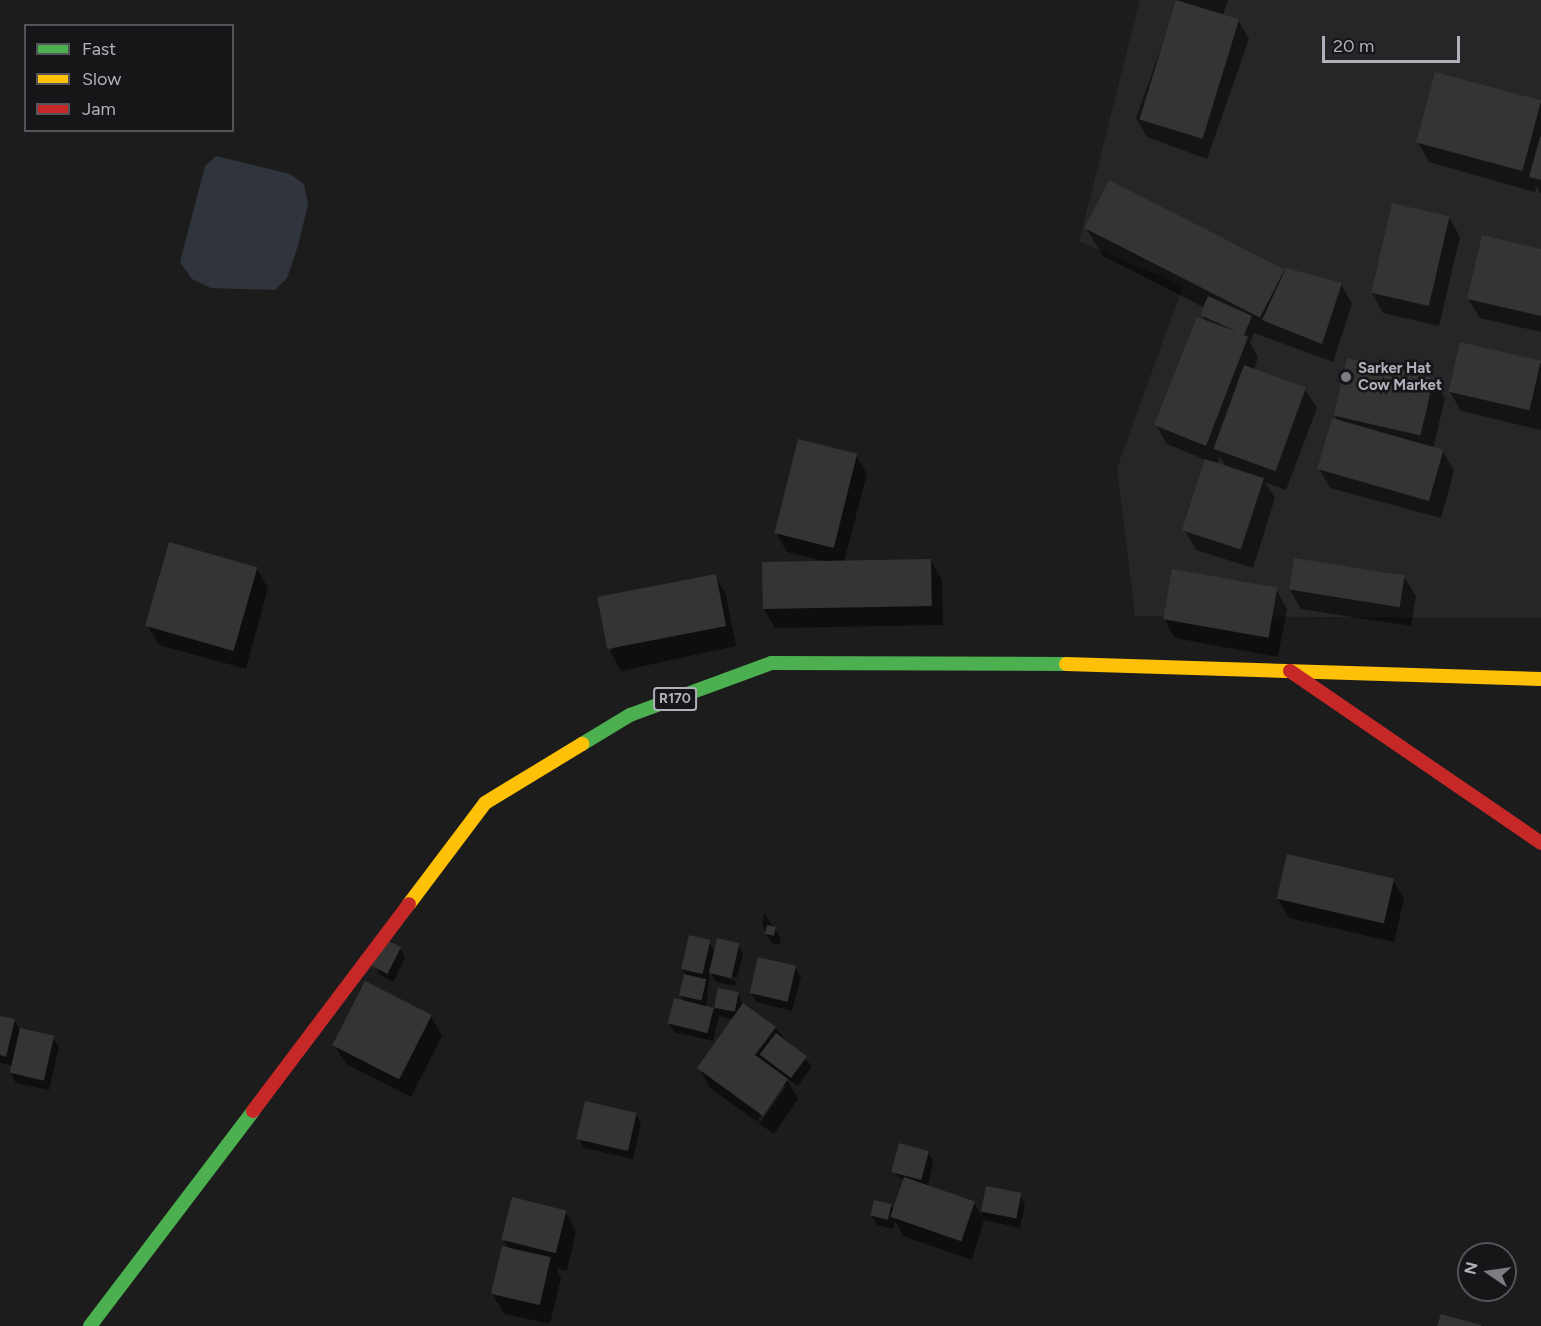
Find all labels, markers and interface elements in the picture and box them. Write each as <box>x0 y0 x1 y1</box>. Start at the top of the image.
legend <box>24 24 234 132</box>
scale bar <box>1325 24 1463 62</box>
text: 20 m <box>1333 35 1374 57</box>
text: Fast <box>82 38 116 60</box>
text: Slow <box>82 68 121 90</box>
text: Jam <box>82 98 116 120</box>
place label: Sarker Hat Cow Market <box>1358 359 1442 394</box>
marker: Sarker Hat Cow Market <box>1339 370 1353 384</box>
road number: R170 <box>652 688 698 710</box>
north arrow <box>1457 1242 1517 1302</box>
text: N <box>1460 1260 1482 1276</box>

